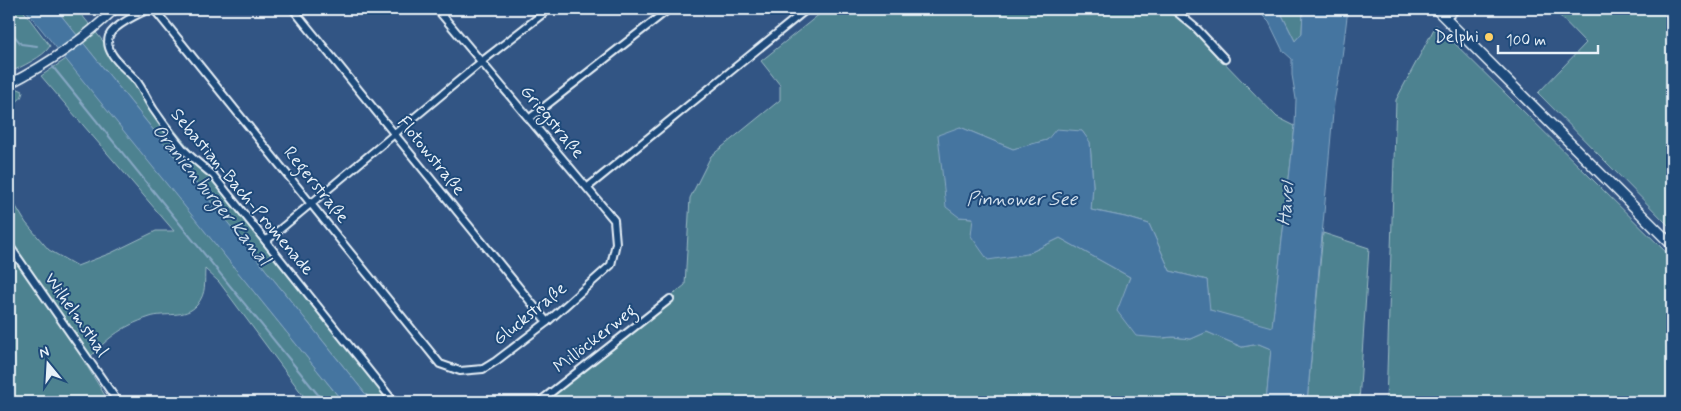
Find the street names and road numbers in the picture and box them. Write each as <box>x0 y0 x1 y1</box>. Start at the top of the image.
street label: Griegstraße <box>513 80 590 164</box>
street label: Sebastian-Bach-Promenade <box>165 103 319 281</box>
street label: Flotowstraße <box>392 111 471 201</box>
street label: Regerstraße <box>276 142 354 230</box>
street label: Wilhelmsthal <box>38 268 114 362</box>
street label: Gluckstraße <box>488 277 572 351</box>
street label: Millöckerweg <box>548 299 643 381</box>

